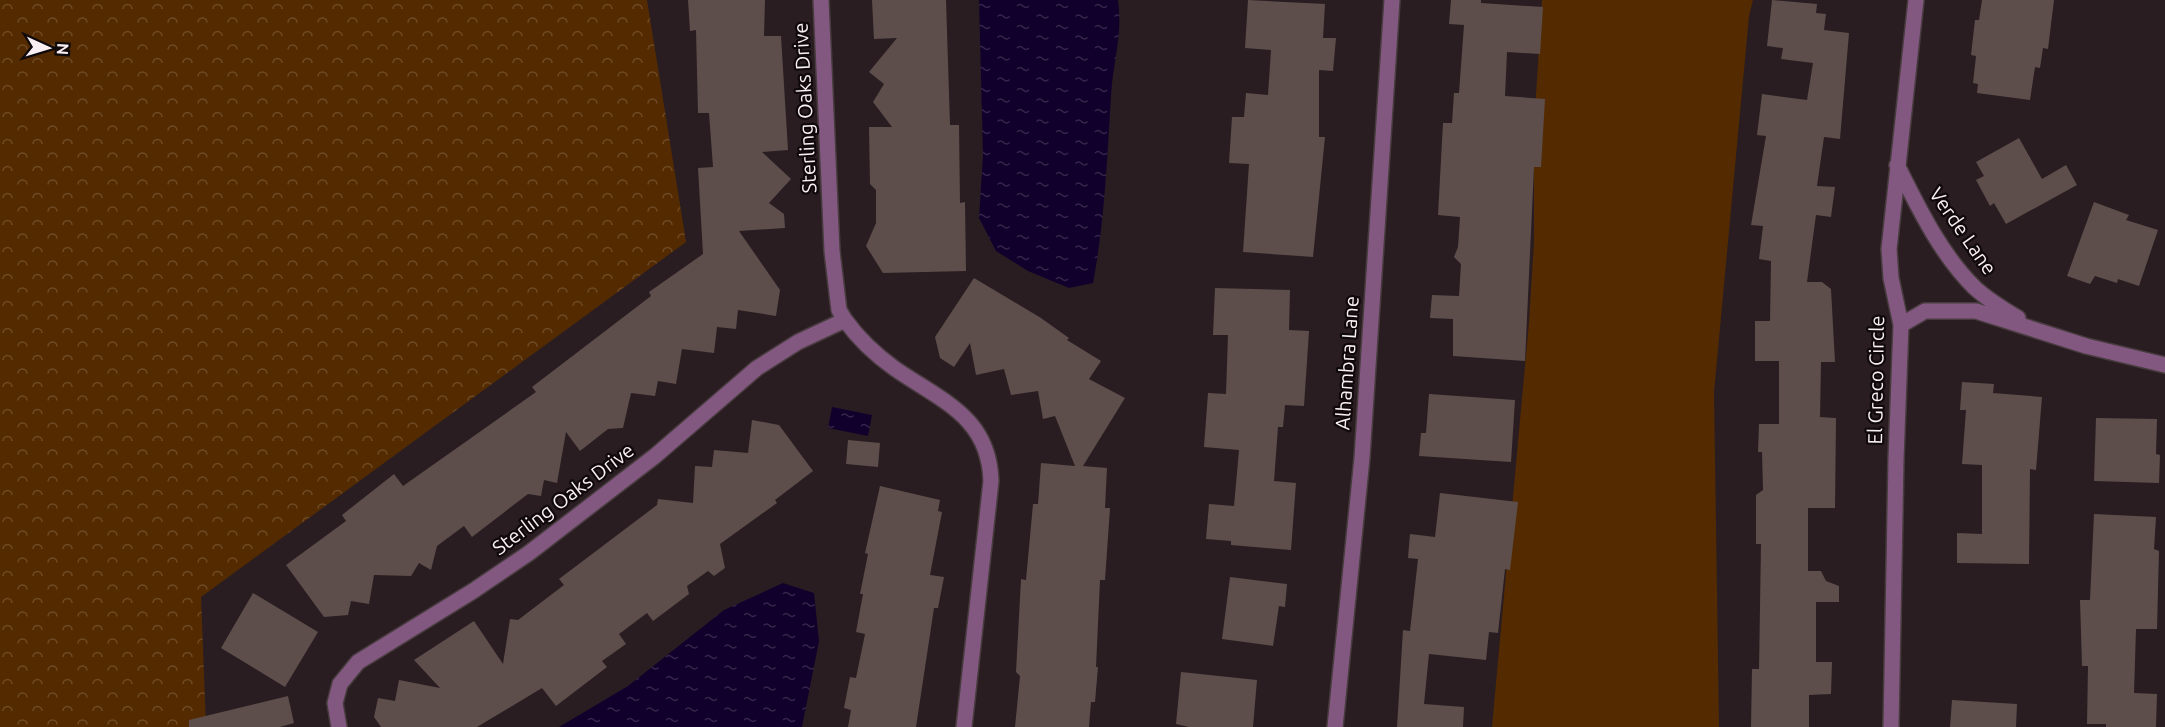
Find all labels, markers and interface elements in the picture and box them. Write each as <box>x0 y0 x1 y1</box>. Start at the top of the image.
north arrow <box>18 18 78 78</box>
street label: Sterling Oaks Drive <box>789 22 820 194</box>
text: N <box>54 42 72 56</box>
street label: Verde Lane <box>1925 183 2002 279</box>
street label: Alhambra Lane <box>1330 295 1363 431</box>
street label: El Greco Circle <box>1863 315 1888 445</box>
street label: Sterling Oaks Drive <box>488 438 638 559</box>

